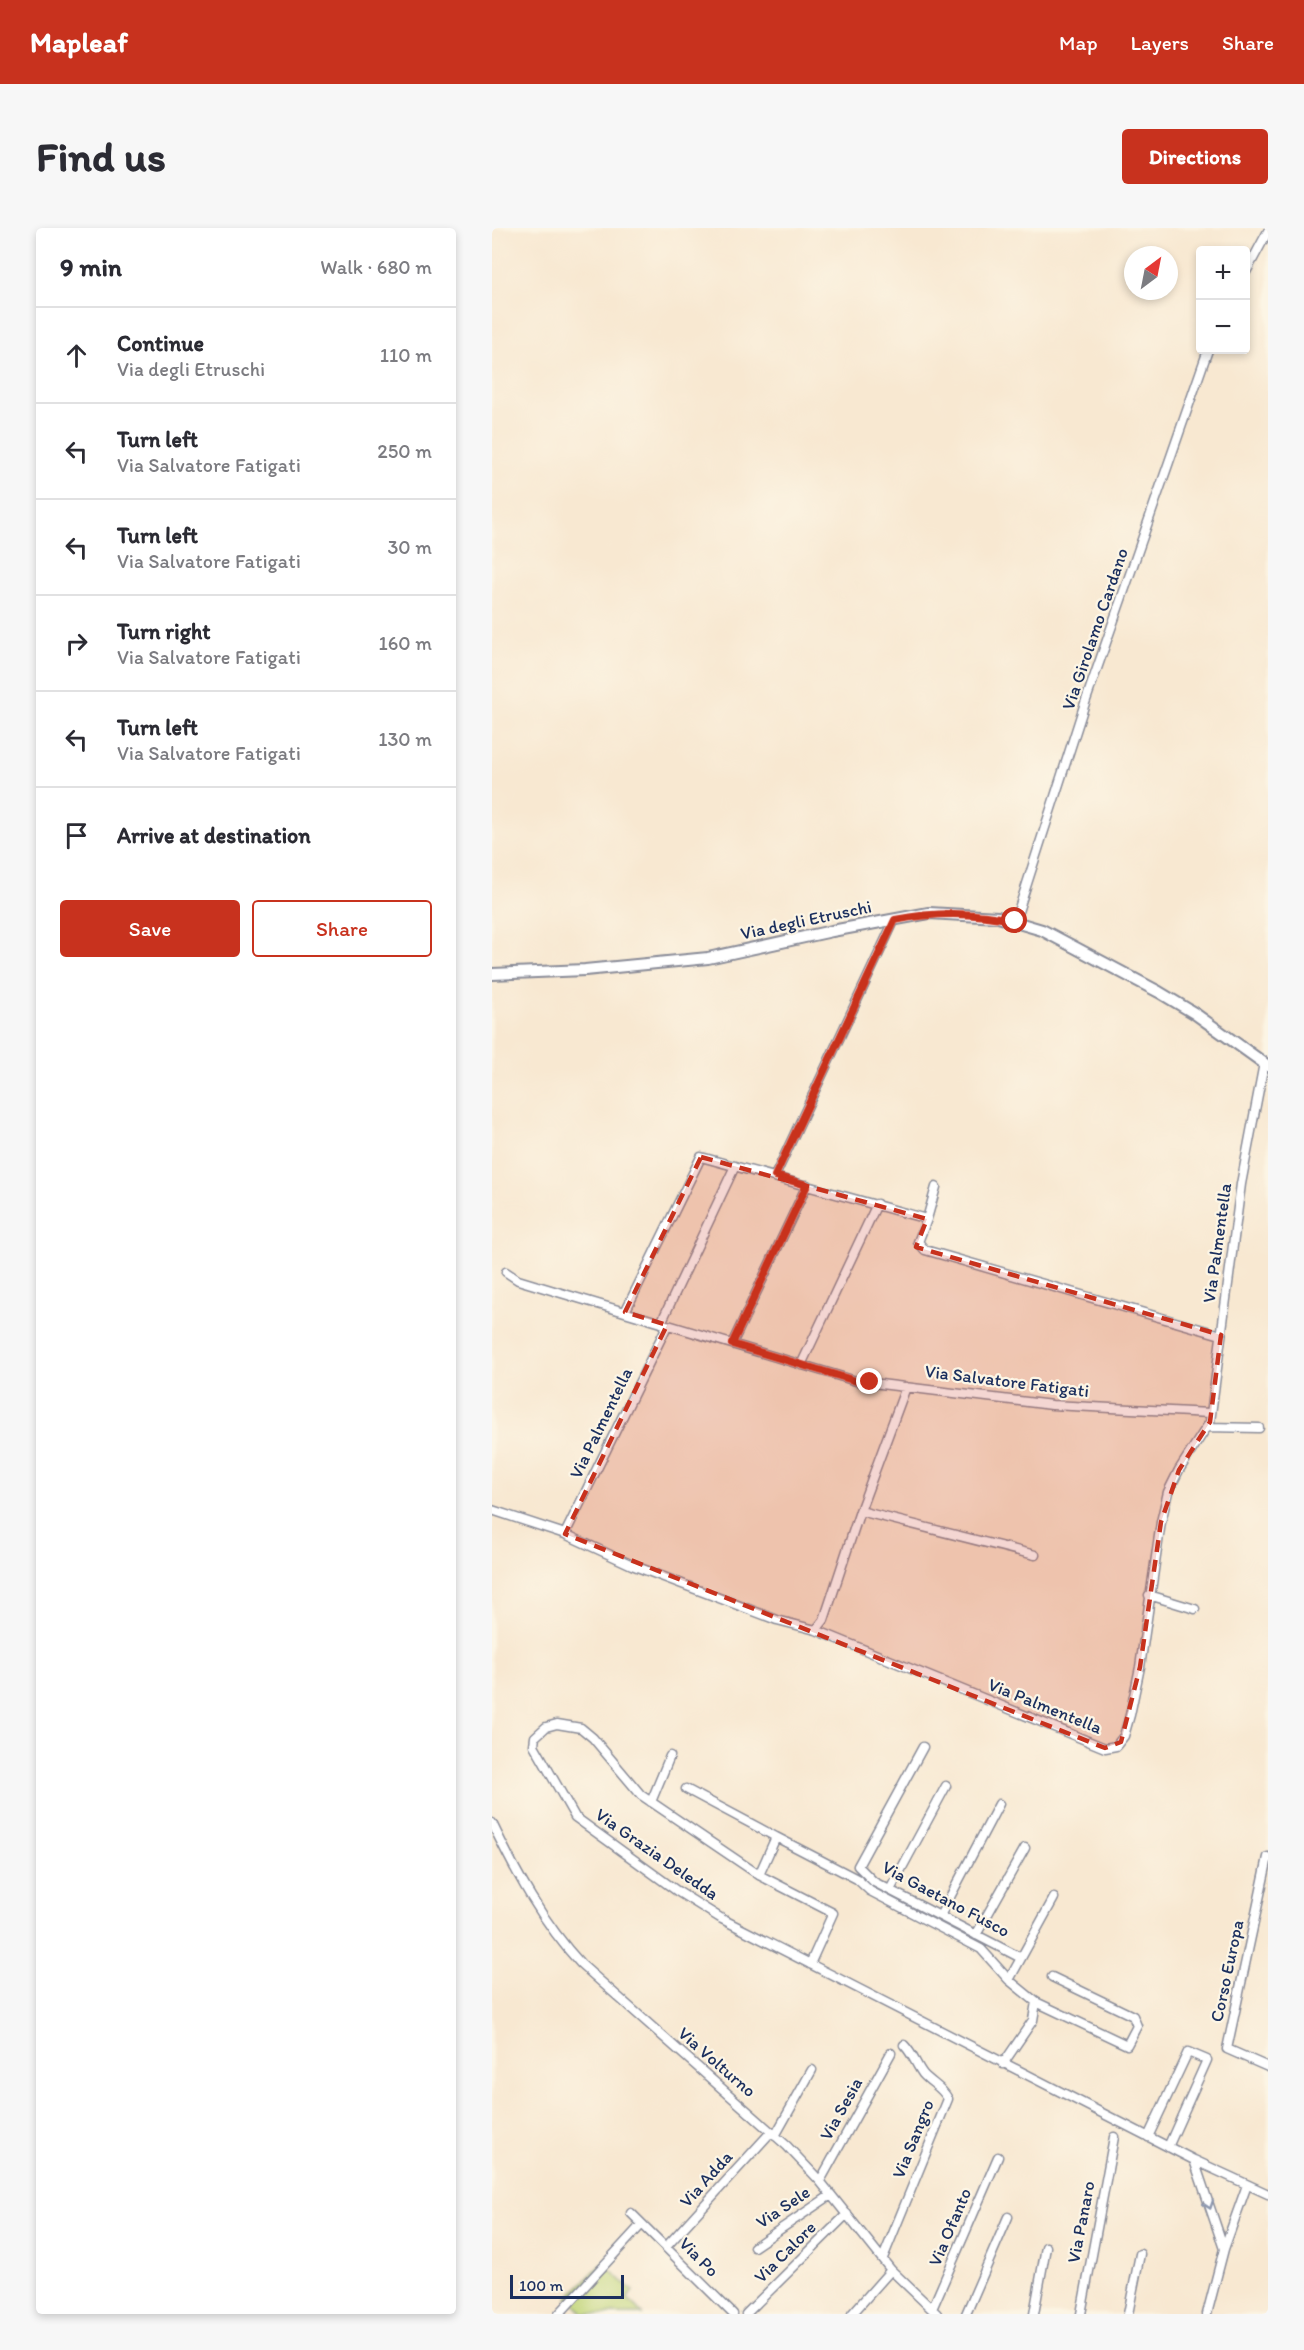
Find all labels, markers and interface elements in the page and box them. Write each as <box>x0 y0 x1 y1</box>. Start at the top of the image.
text: Mapleaf <box>30 25 128 59</box>
text: Map <box>1059 30 1098 55</box>
text: Layers <box>1131 30 1189 55</box>
text: Share <box>1222 30 1274 55</box>
button: Directions <box>1122 129 1268 184</box>
text: Find us <box>36 131 166 182</box>
north arrow <box>1124 246 1178 300</box>
map controls <box>1196 246 1250 354</box>
button: + <box>1196 246 1250 300</box>
text: 9 min <box>60 251 122 283</box>
text: Walk · 680 m <box>320 255 432 279</box>
button: − <box>1196 300 1250 354</box>
text: Continue <box>117 330 204 357</box>
icon: ahead <box>60 339 93 372</box>
text: 110 m <box>380 343 432 367</box>
text: Via degli Etruschi <box>117 357 265 381</box>
text: Turn left <box>117 426 198 453</box>
icon: left <box>60 435 93 468</box>
text: 250 m <box>377 439 432 463</box>
text: Via Salvatore Fatigati <box>117 453 301 477</box>
text: Turn left <box>117 522 198 549</box>
icon: left <box>60 531 93 564</box>
text: 30 m <box>387 535 432 559</box>
street label: Via Girolamo Cardano <box>1057 545 1133 713</box>
text: Via Salvatore Fatigati <box>117 549 301 573</box>
text: Turn right <box>117 618 211 645</box>
icon: right <box>60 627 93 660</box>
text: 160 m <box>379 631 432 655</box>
text: Via Salvatore Fatigati <box>117 645 301 669</box>
text: Turn left <box>117 714 198 741</box>
icon: left <box>60 723 93 756</box>
text: 130 m <box>378 727 432 751</box>
text: Via Salvatore Fatigati <box>117 741 301 765</box>
icon: arrive <box>60 819 93 852</box>
text: Arrive at destination <box>117 822 311 849</box>
street label: Via degli Etruschi <box>739 895 873 945</box>
button: Save <box>60 900 240 957</box>
button: Share <box>252 900 432 957</box>
route start <box>1001 907 1027 933</box>
street label: Via Palmentella <box>1198 1181 1236 1304</box>
street label: Via Salvatore Fatigati <box>924 1360 1090 1402</box>
street label: Via Palmentella <box>565 1363 638 1482</box>
route end <box>856 1368 882 1394</box>
street label: Via Palmentella <box>985 1673 1106 1739</box>
street label: Via Grazia Deledda <box>591 1803 723 1905</box>
street label: Via Gaetano Fusco <box>878 1856 1014 1942</box>
street label: Corso Europa <box>1205 1918 1249 2024</box>
street label: Via Volturno <box>674 2022 760 2102</box>
street label: Via Sesia <box>815 2074 867 2144</box>
street label: Via Sangro <box>887 2096 939 2182</box>
street label: Via Adda <box>675 2146 738 2212</box>
street label: Via Panaro <box>1062 2179 1100 2265</box>
street label: Via Sele <box>752 2181 814 2233</box>
street label: Via Ofanto <box>924 2185 976 2269</box>
one-way arrow <box>1202 2199 1214 2210</box>
street label: Via Calore <box>749 2216 821 2288</box>
street label: Via Po <box>674 2232 724 2282</box>
scale bar <box>510 2272 624 2300</box>
text: 100 m <box>519 2276 563 2295</box>

